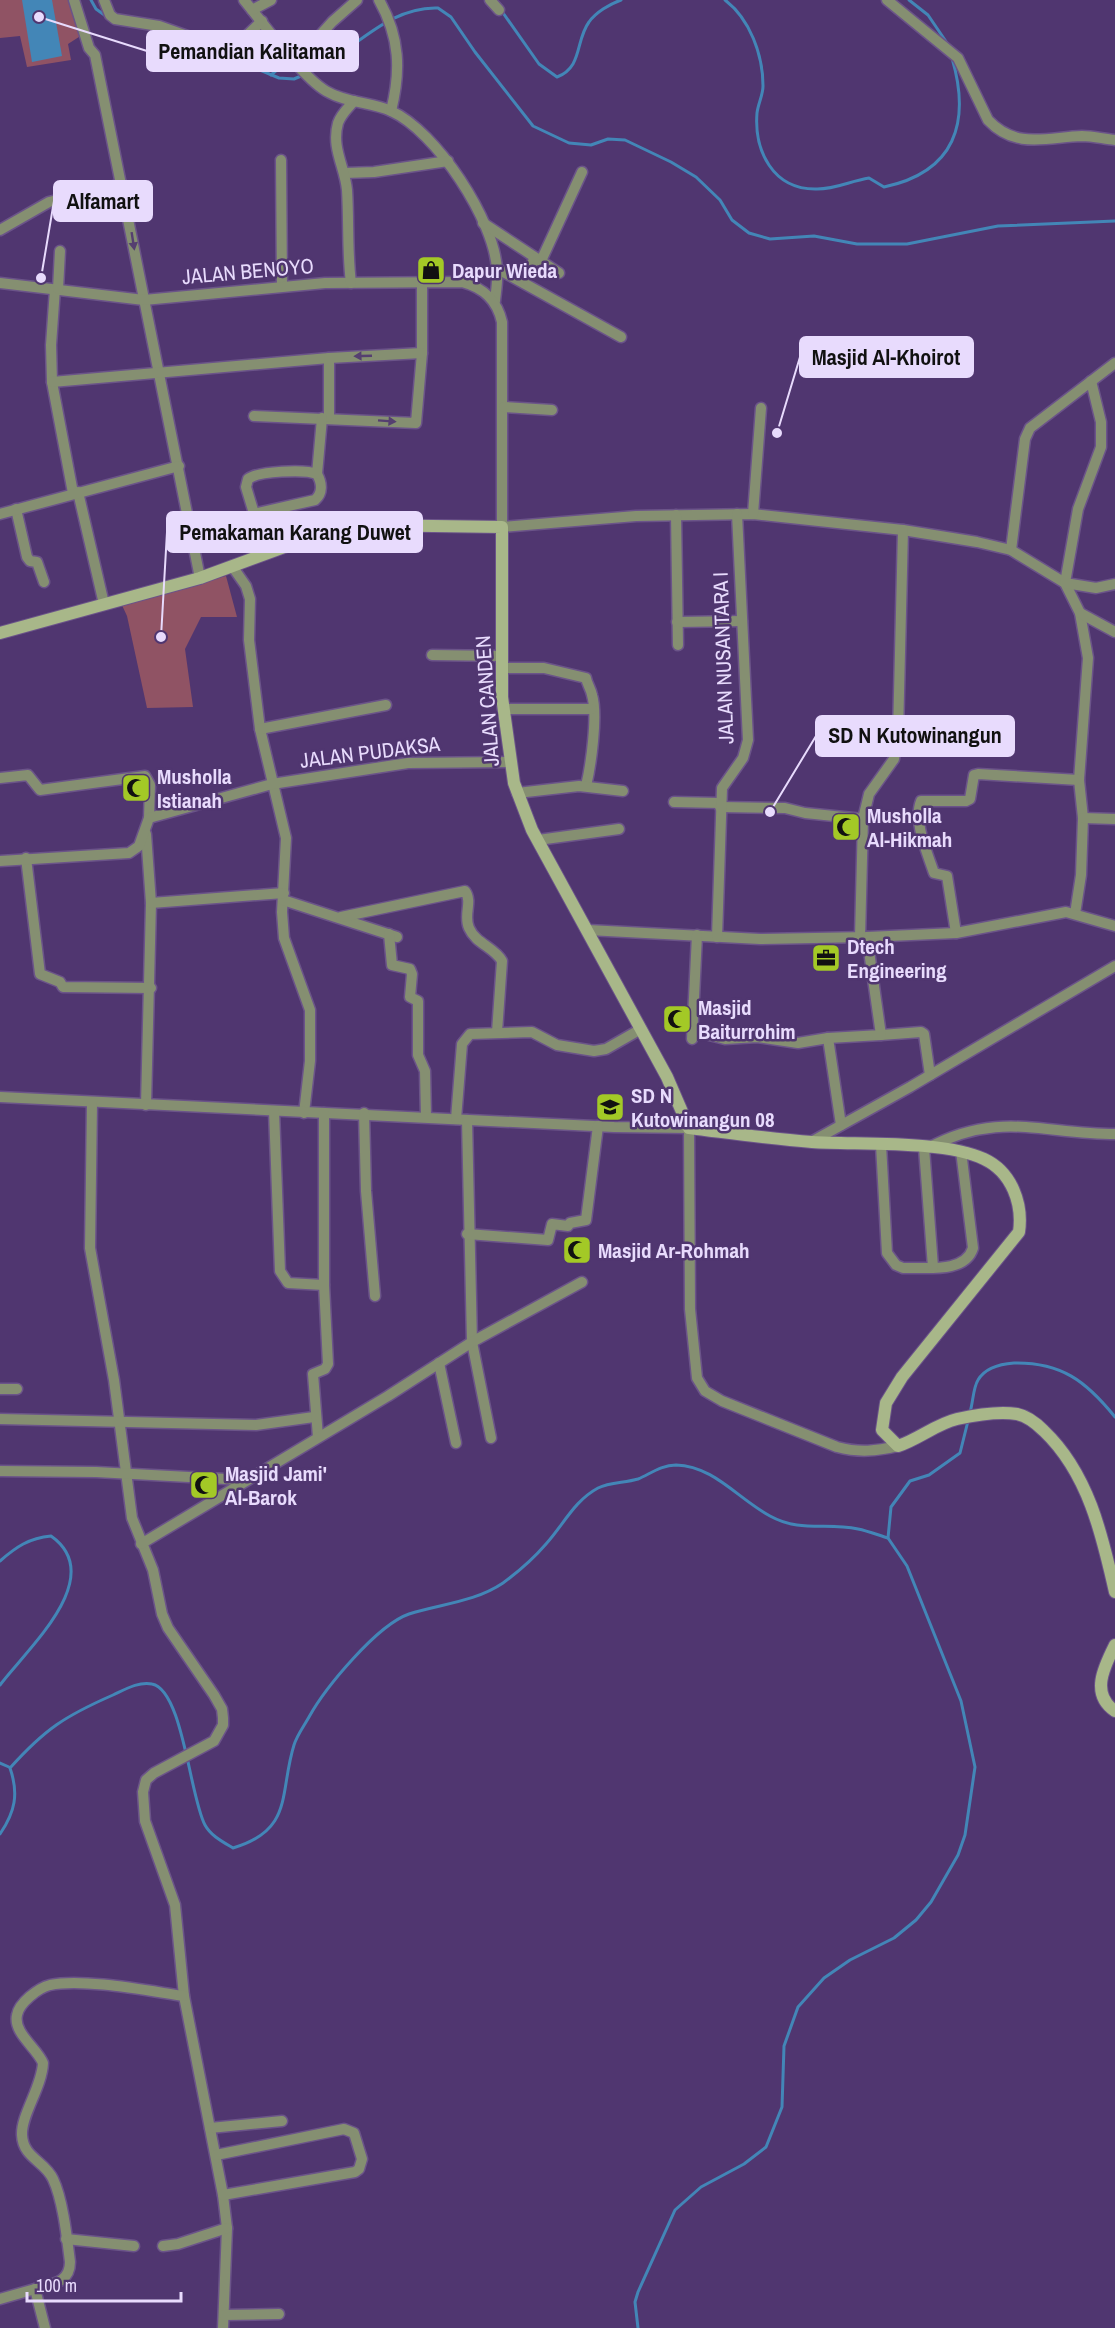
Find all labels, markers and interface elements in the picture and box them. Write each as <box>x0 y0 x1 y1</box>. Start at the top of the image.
callout: Pemandian Kalitaman <box>147 31 358 71</box>
text: Pemandian Kalitaman <box>158 36 346 66</box>
callout: Alfamart <box>54 181 152 221</box>
text: Alfamart <box>66 186 140 216</box>
one-way arrow <box>129 232 138 251</box>
street label: JALAN BENOYO <box>181 251 315 291</box>
shop icon: Dapur Wieda <box>415 254 447 286</box>
place label: Dapur Wieda <box>452 256 558 285</box>
callout: Masjid Al-Khoirot <box>800 337 973 377</box>
text: Masjid Al-Khoirot <box>812 342 960 372</box>
one-way arrow <box>354 351 373 360</box>
one-way arrow <box>378 416 397 426</box>
callout: Pemakaman Karang Duwet <box>167 512 422 552</box>
text: Pemakaman Karang Duwet <box>179 517 411 547</box>
street label: JALAN NUSANTARA I <box>706 572 740 744</box>
street label: JALAN CANDEN <box>468 635 506 767</box>
callout: SD N Kutowinangun <box>816 716 1014 756</box>
text: SD N Kutowinangun <box>828 720 1002 750</box>
street label: JALAN PUDAKSA <box>298 729 442 775</box>
place label: Musholla Istianah <box>157 762 232 815</box>
mosque icon: Musholla Istianah <box>120 772 152 804</box>
place label: Musholla Al-Hikmah <box>867 801 952 854</box>
mosque icon: Musholla Al-Hikmah <box>830 811 862 843</box>
place label: Dtech Engineering <box>847 932 947 985</box>
office icon: Dtech Engineering <box>810 942 842 974</box>
place label: Masjid Baiturrohim <box>698 993 796 1046</box>
mosque icon: Masjid Baiturrohim <box>661 1003 693 1035</box>
place label: SD N Kutowinangun 08 <box>631 1081 775 1134</box>
school or university icon: SD N Kutowinangun 08 <box>594 1091 626 1123</box>
mosque icon: Masjid Ar-Rohmah <box>561 1234 593 1266</box>
place label: Masjid Ar-Rohmah <box>598 1236 750 1265</box>
place label: Masjid Jami' Al-Barok <box>225 1459 327 1512</box>
mosque icon: Masjid Jami' Al-Barok <box>188 1469 220 1501</box>
scale bar <box>27 2265 182 2303</box>
text: 100 m <box>36 2273 77 2298</box>

